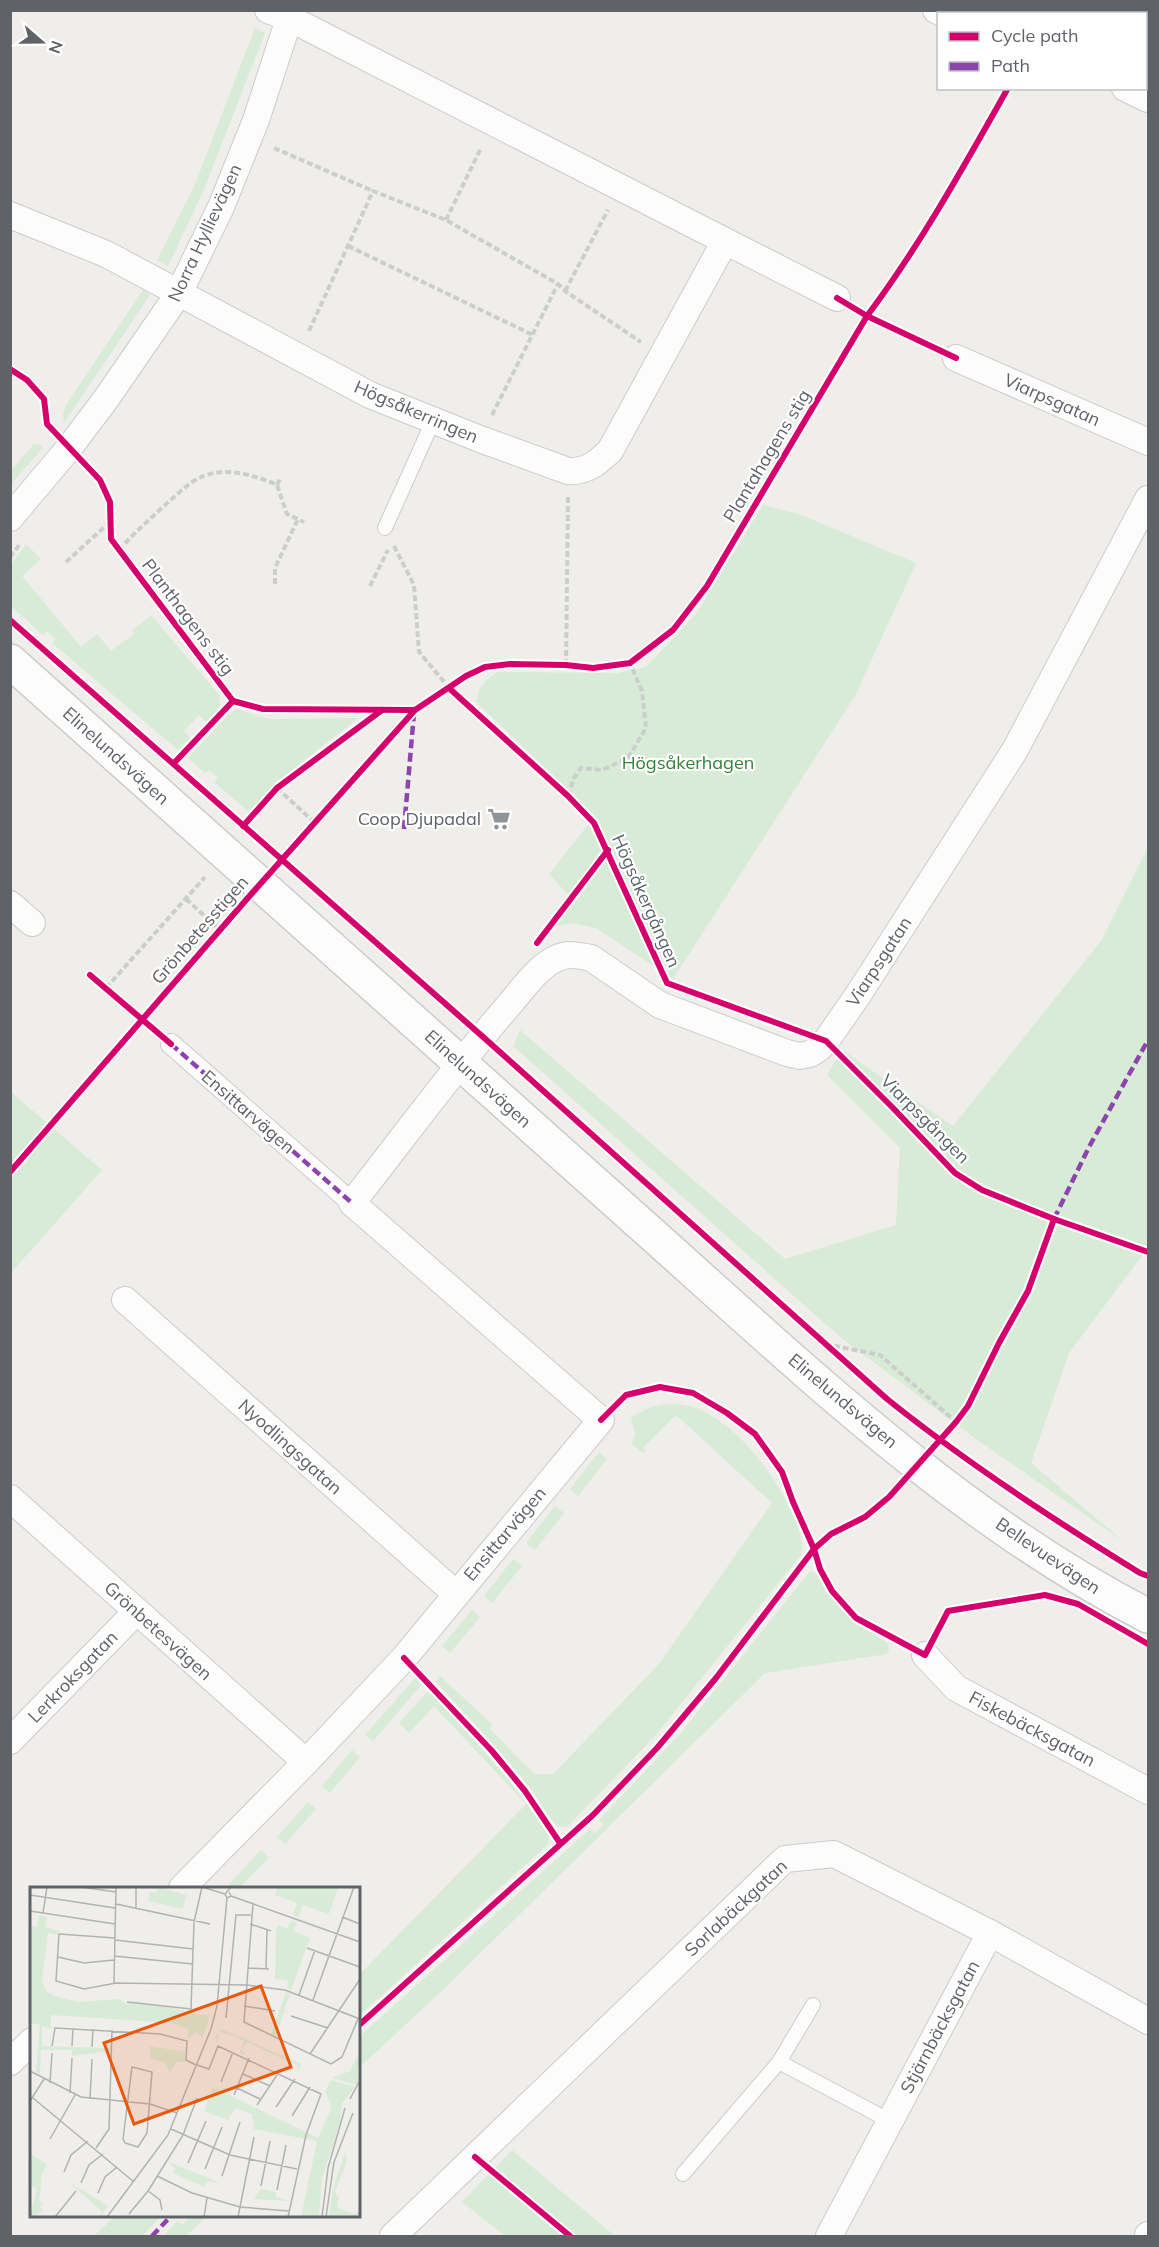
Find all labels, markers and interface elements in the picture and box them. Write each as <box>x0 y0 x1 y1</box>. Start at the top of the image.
north arrow <box>12 12 72 72</box>
legend <box>937 12 1147 90</box>
text: Cycle path <box>991 24 1078 47</box>
text: N <box>45 38 68 56</box>
text: Path <box>991 54 1030 77</box>
street label: Norra Hyllievägen <box>163 160 247 305</box>
street label: Viarpsgatan <box>1000 368 1104 431</box>
street label: Högsåkerringen <box>351 375 482 448</box>
street label: Plantahagens stig <box>718 385 815 526</box>
street label: Planthagens stig <box>137 554 240 680</box>
street label: Elinelundsvägen <box>58 702 174 810</box>
park label: Högsåkerhagen <box>622 751 754 774</box>
supermarket icon: Coop Djupadal <box>486 806 512 832</box>
place label: Coop Djupadal <box>358 807 481 830</box>
street label: Högsåkergången <box>607 831 686 971</box>
street label: Grönbetesstigen <box>146 871 253 989</box>
street label: Viarpsgatan <box>841 912 916 1011</box>
street label: Elinelundsvägen <box>420 1025 536 1133</box>
street label: Ensittarvägen <box>197 1065 300 1158</box>
street label: Viarpsgången <box>876 1069 975 1168</box>
street label: Elinelundsvägen <box>784 1348 903 1453</box>
street label: Nyodlingsgatan <box>234 1394 347 1499</box>
street label: Ensittarvägen <box>458 1482 551 1586</box>
street label: Bellevuevägen <box>992 1512 1105 1599</box>
street label: Grönbetesvägen <box>100 1576 217 1685</box>
street label: Lerkroksgatan <box>23 1626 122 1728</box>
street label: Fiskebäcksgatan <box>965 1686 1099 1772</box>
street label: Sorlabäckgatan <box>680 1854 792 1961</box>
inset map <box>30 1887 360 2217</box>
street label: Stjärnbäcksgatan <box>895 1956 984 2097</box>

